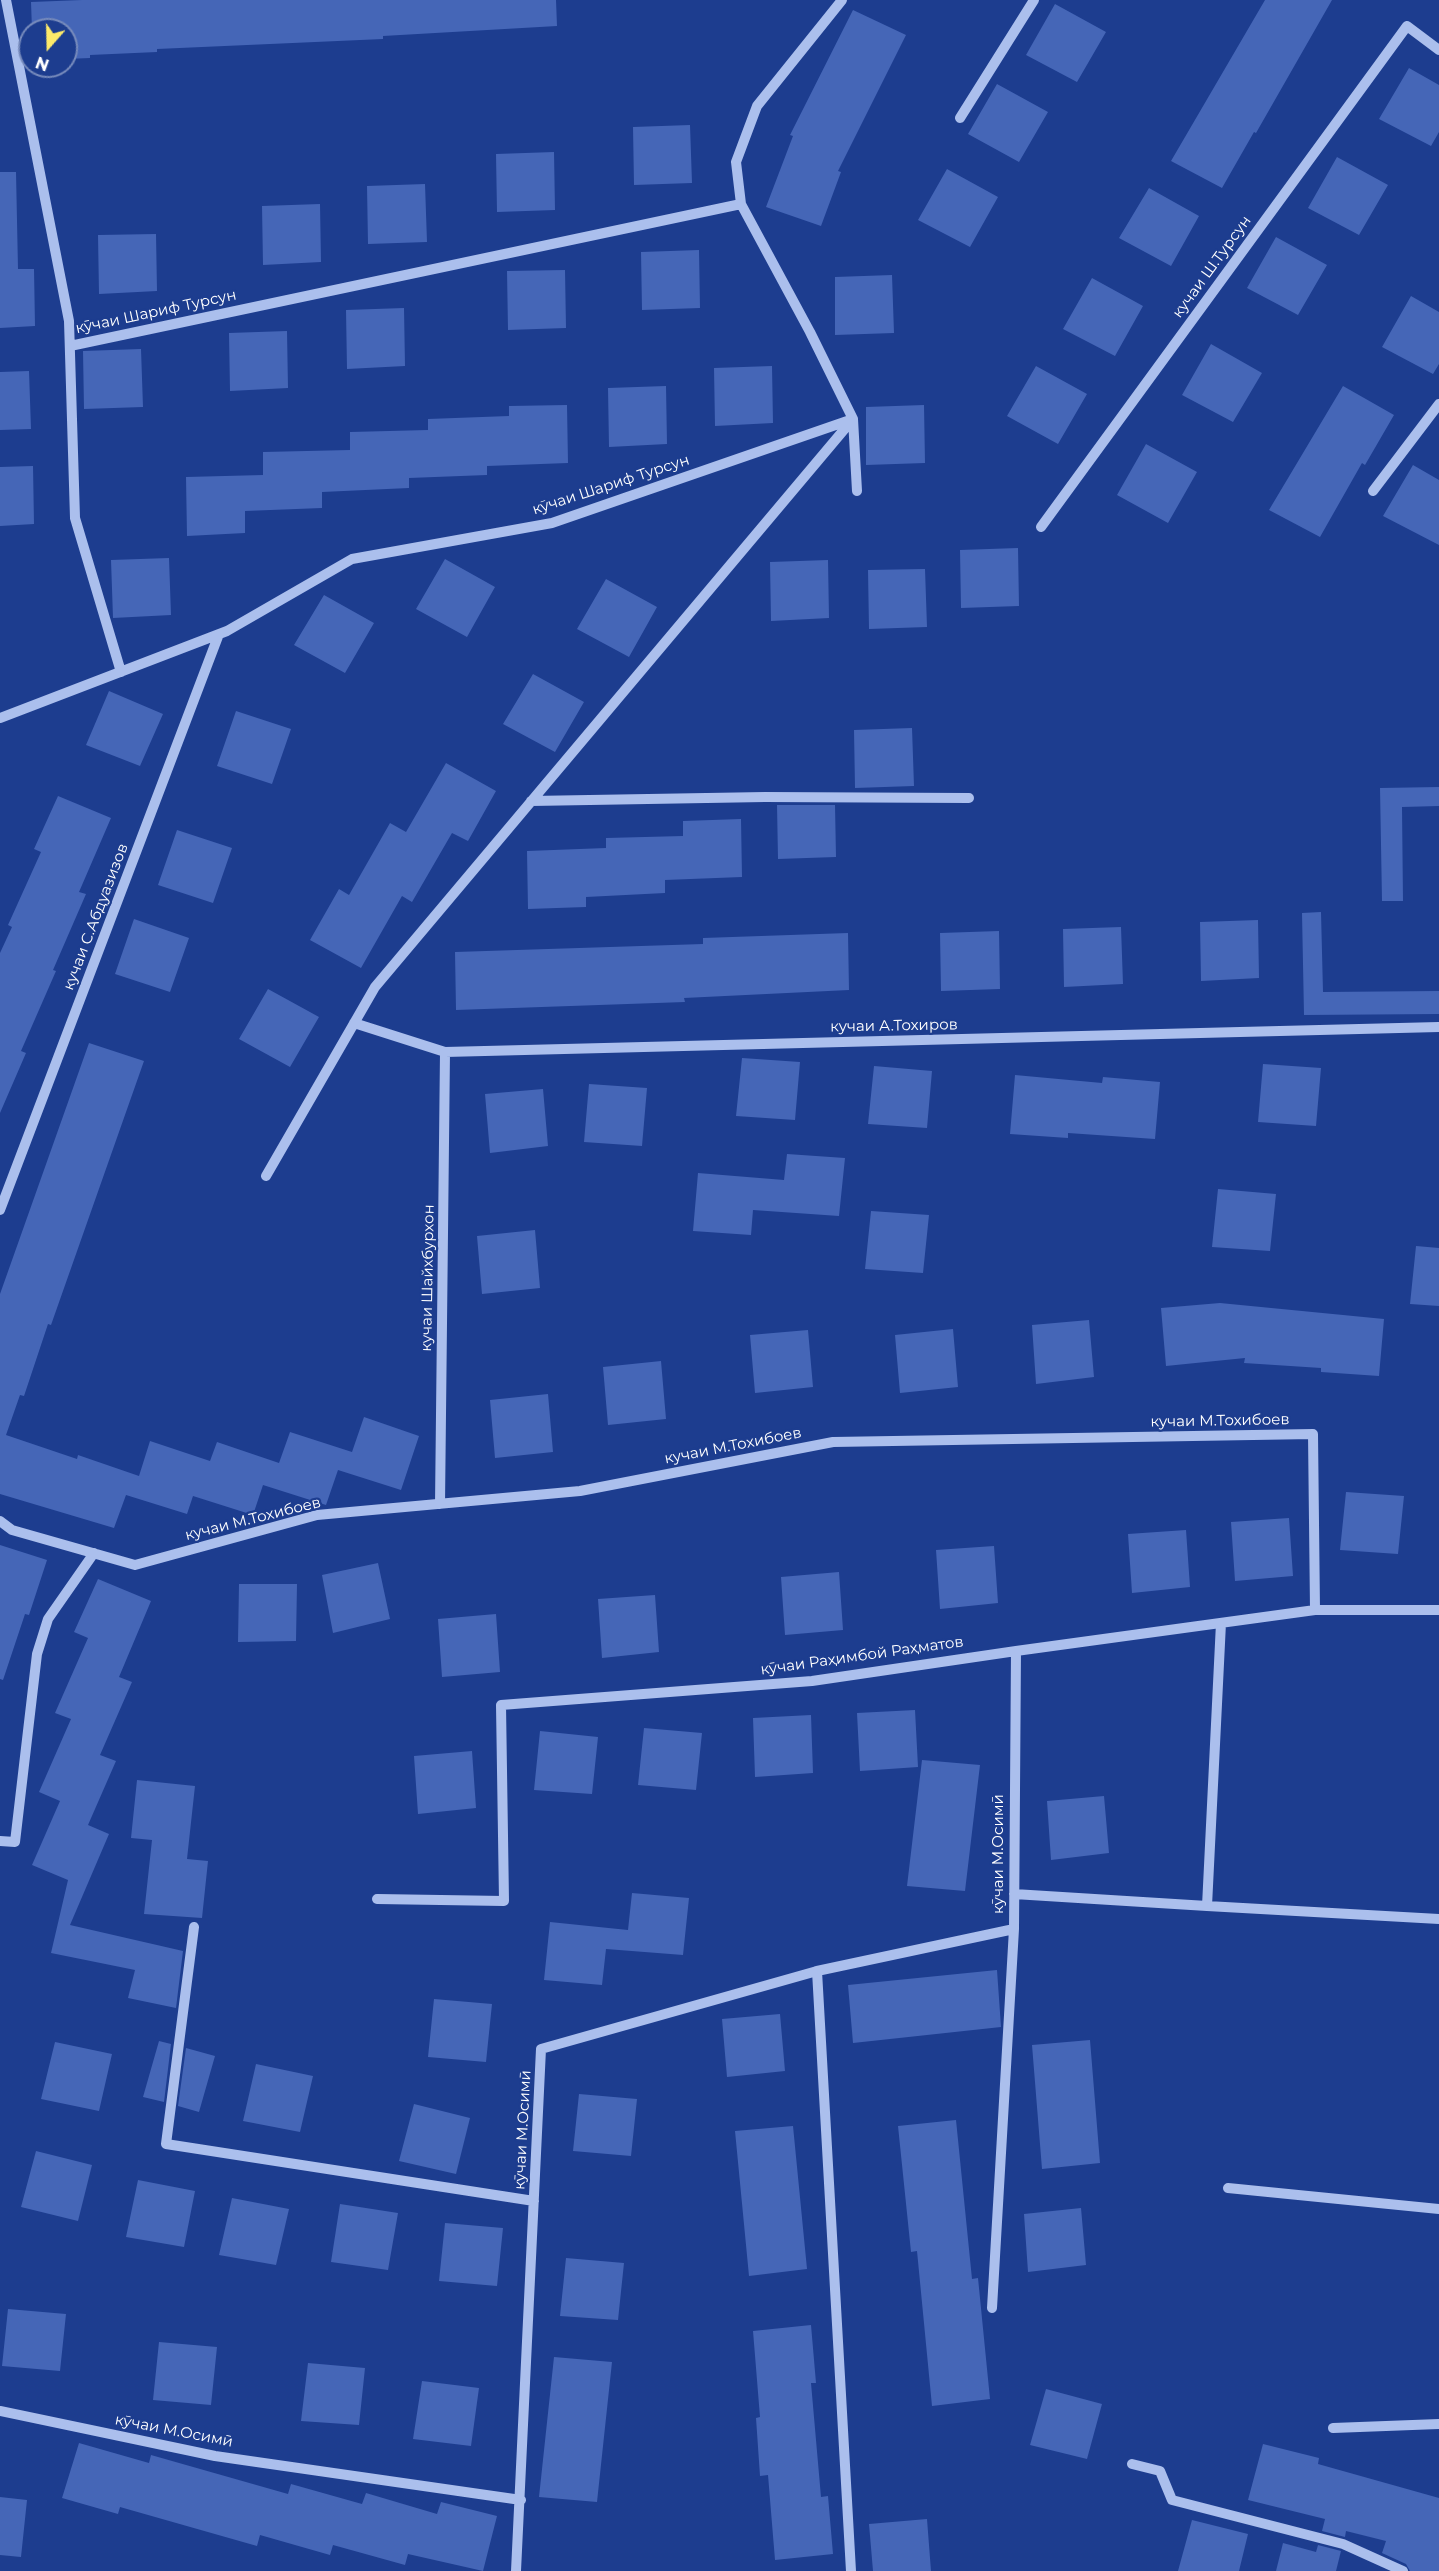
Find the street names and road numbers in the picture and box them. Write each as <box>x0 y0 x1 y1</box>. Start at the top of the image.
street label: кучаи Ш.Турсун <box>1169 212 1255 322</box>
street label: кӯчаи Шариф Турсун <box>74 286 238 338</box>
street label: кӯчаи Шариф Турсун <box>530 451 692 519</box>
street label: кучаи С.Абдуазизов <box>60 841 132 993</box>
street label: кучаи А.Тохиров <box>830 1016 958 1036</box>
street label: кучаи Шайхбурхон <box>418 1204 438 1352</box>
street label: кучаи М.Тохибоев <box>1150 1411 1290 1431</box>
street label: кучаи М.Тохибоев <box>663 1424 803 1468</box>
street label: кучаи М.Тохибоев <box>183 1493 323 1545</box>
street label: кӯчаи Раҳимбой Раҳматов <box>759 1633 965 1679</box>
street label: кӯчаи М.Осимӣ <box>990 1794 1008 1914</box>
street label: кӯчаи М.Осимӣ <box>511 2070 535 2190</box>
street label: кӯчаи М.Осимӣ <box>113 2411 235 2451</box>

